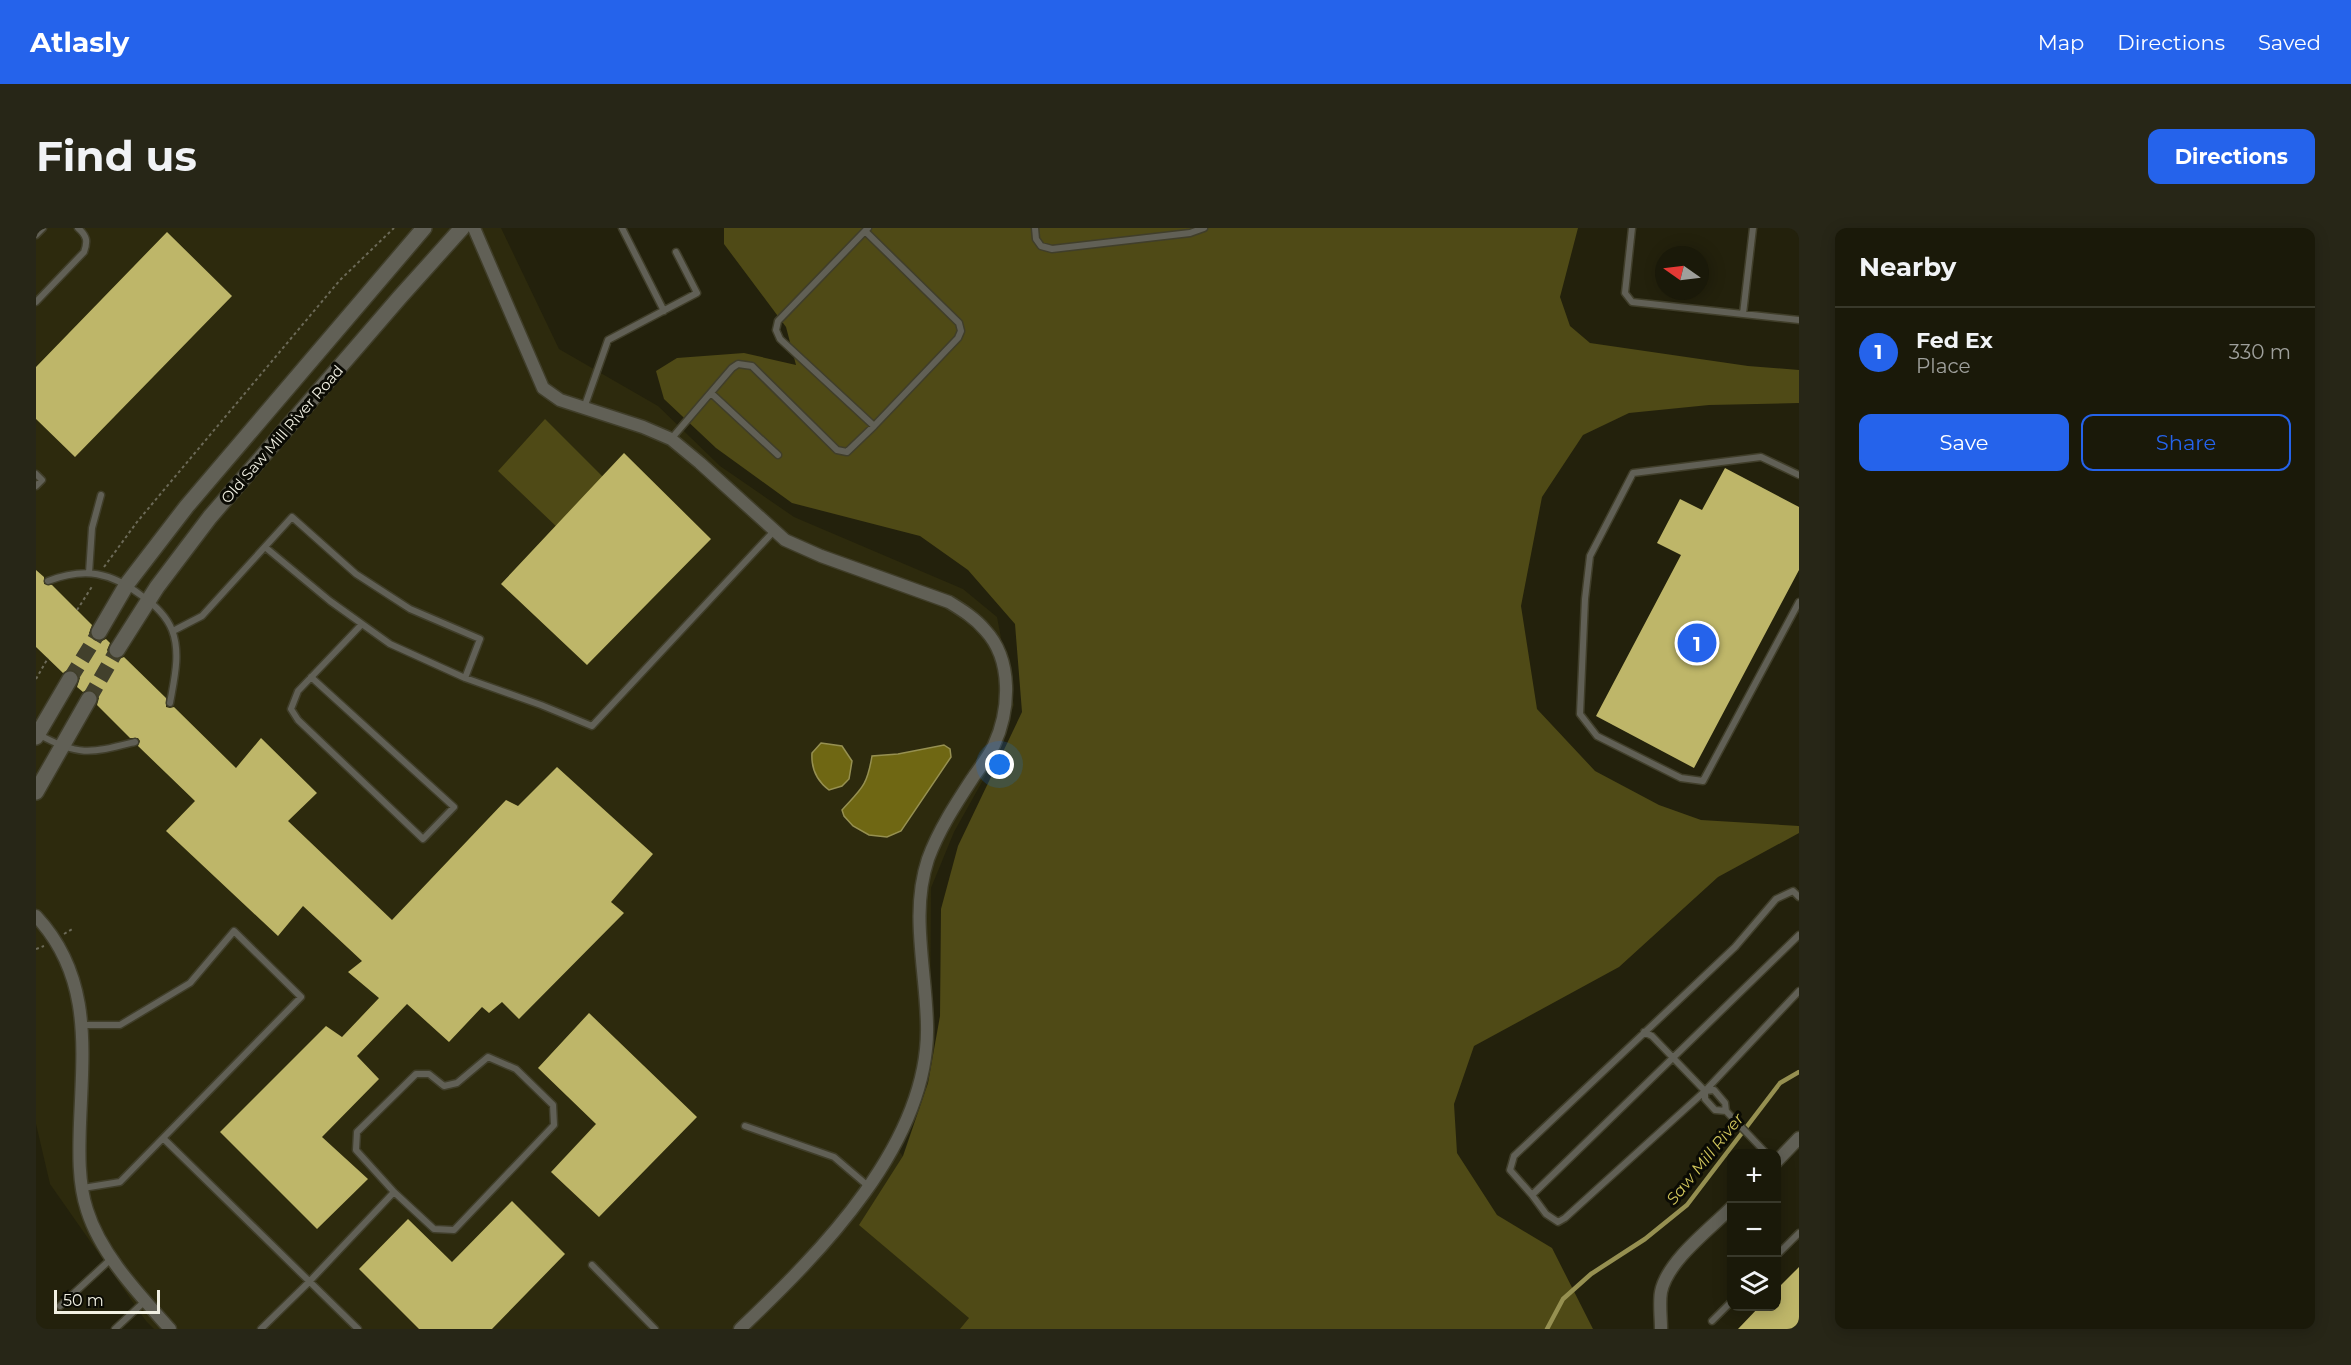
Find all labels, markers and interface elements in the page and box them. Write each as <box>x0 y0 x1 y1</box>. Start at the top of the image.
text: Atlasly <box>30 25 129 59</box>
text: Map <box>2038 30 2084 55</box>
text: Directions <box>2117 30 2225 55</box>
text: Saved <box>2258 30 2321 55</box>
button: Directions <box>2148 129 2315 184</box>
text: Find us <box>36 130 197 182</box>
north arrow <box>1655 246 1709 300</box>
text: Nearby <box>1859 251 1956 283</box>
text: Fed Ex <box>1916 327 1993 354</box>
text: 1 <box>1875 340 1882 364</box>
text: 330 m <box>2229 340 2291 364</box>
text: Place <box>1916 354 1971 378</box>
street label: Old Saw Mill River Road <box>217 361 347 507</box>
button: Save <box>1859 414 2069 471</box>
button: Share <box>2081 414 2291 471</box>
pin: 1 <box>1678 620 1716 666</box>
your location <box>985 750 1014 779</box>
water label: Saw Mill River <box>1662 1109 1748 1208</box>
map controls <box>1727 1149 1781 1311</box>
button: + <box>1727 1149 1781 1203</box>
button: − <box>1727 1203 1781 1257</box>
button: layers <box>1727 1257 1781 1311</box>
scale bar <box>54 1287 160 1314</box>
text: 50 m <box>63 1291 104 1310</box>

